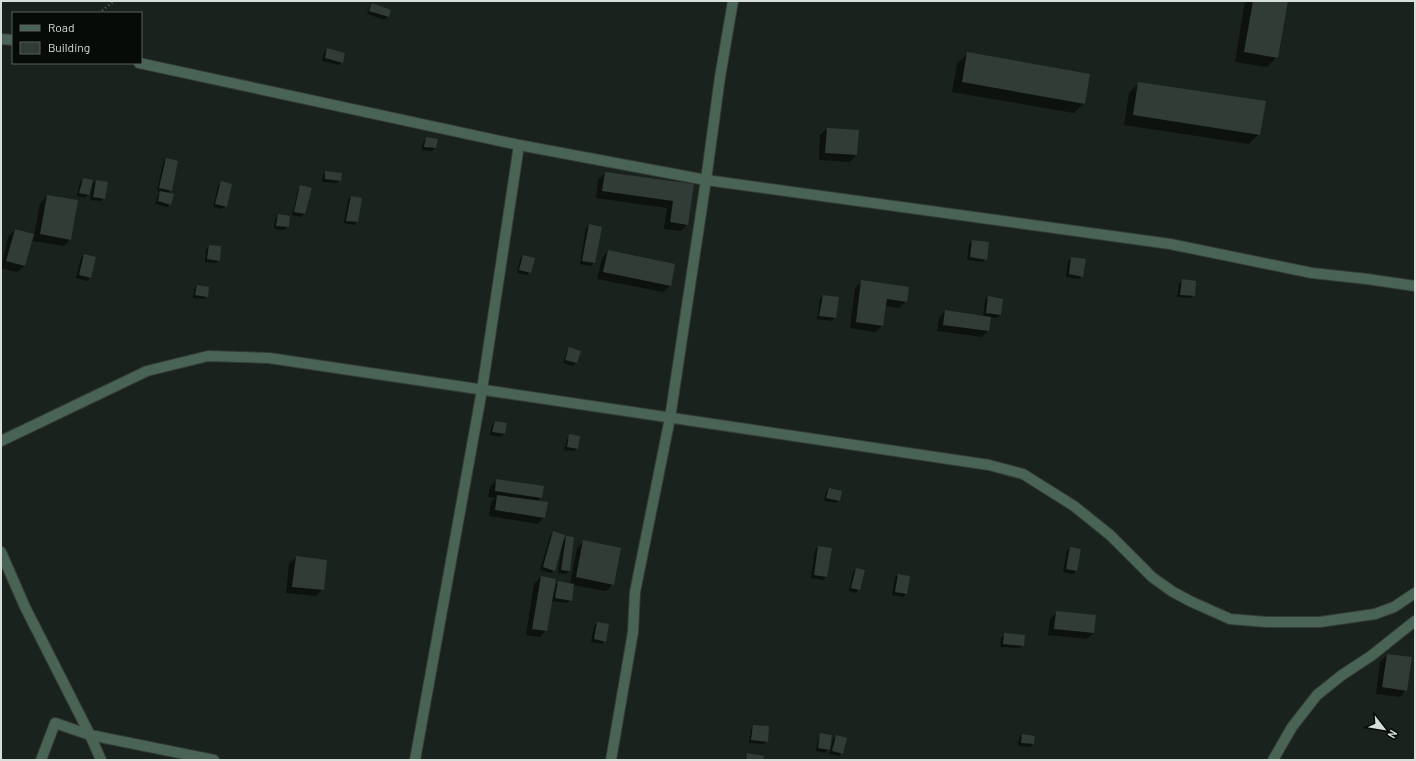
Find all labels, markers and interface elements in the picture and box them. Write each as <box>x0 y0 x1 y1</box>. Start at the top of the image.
legend <box>12 12 142 64</box>
text: Road <box>48 20 75 34</box>
text: Building <box>48 40 90 54</box>
north arrow <box>1364 709 1404 749</box>
text: N <box>1386 728 1400 741</box>

